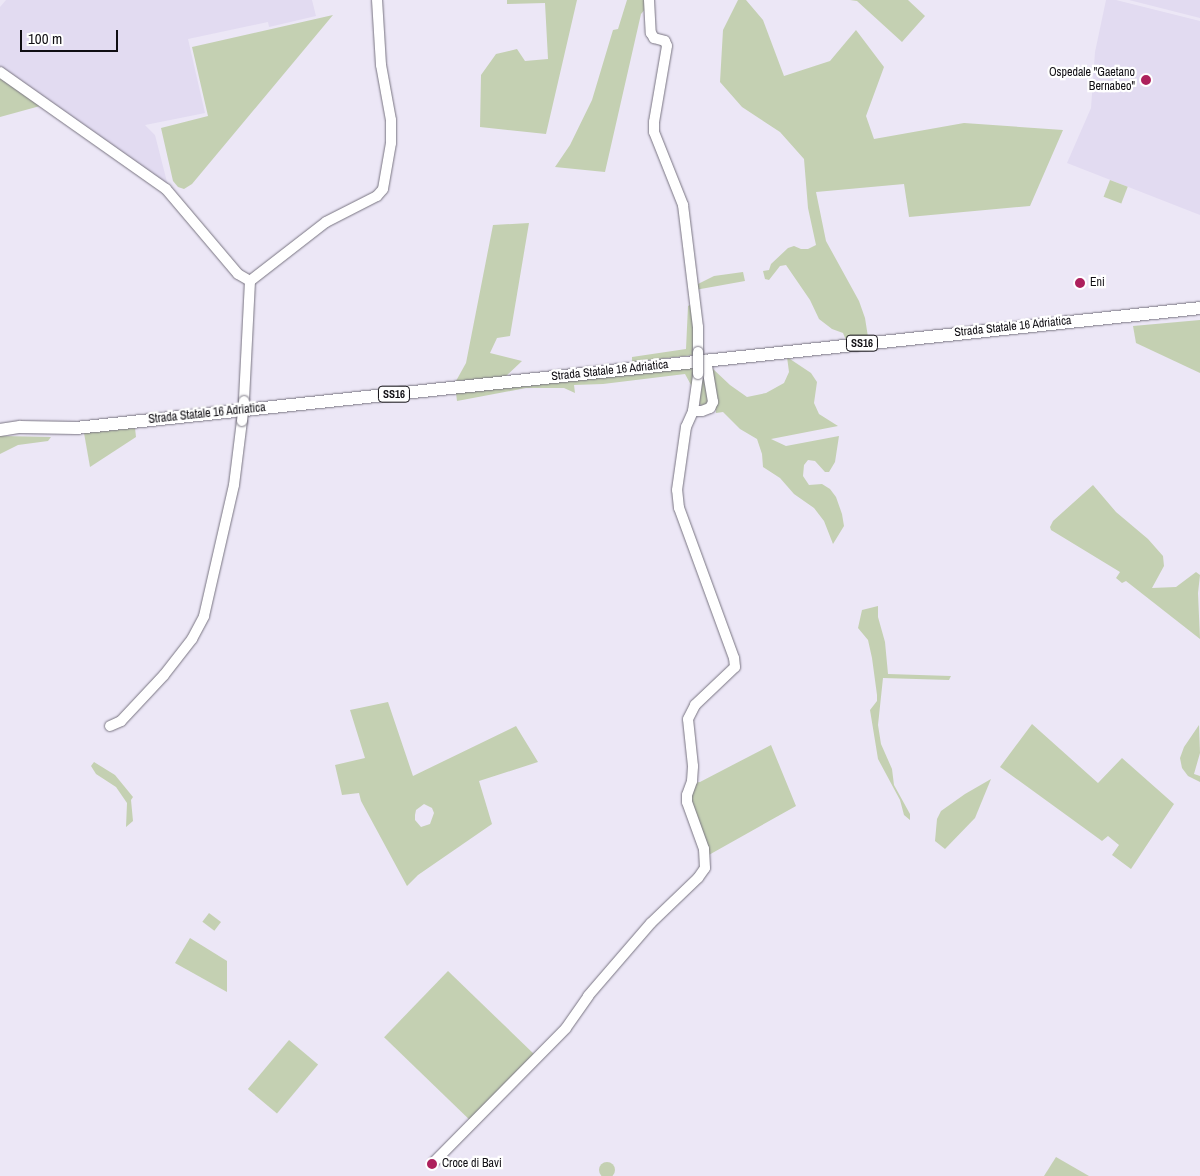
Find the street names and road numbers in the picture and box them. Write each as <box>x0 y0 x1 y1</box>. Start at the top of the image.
street label: Strada Statale 16 Adriatica <box>953 314 1073 340</box>
road number: SS16 <box>846 334 878 352</box>
street label: Strada Statale 16 Adriatica <box>550 358 670 384</box>
road number: SS16 <box>378 386 410 402</box>
street label: Strada Statale 16 Adriatica <box>147 401 267 427</box>

